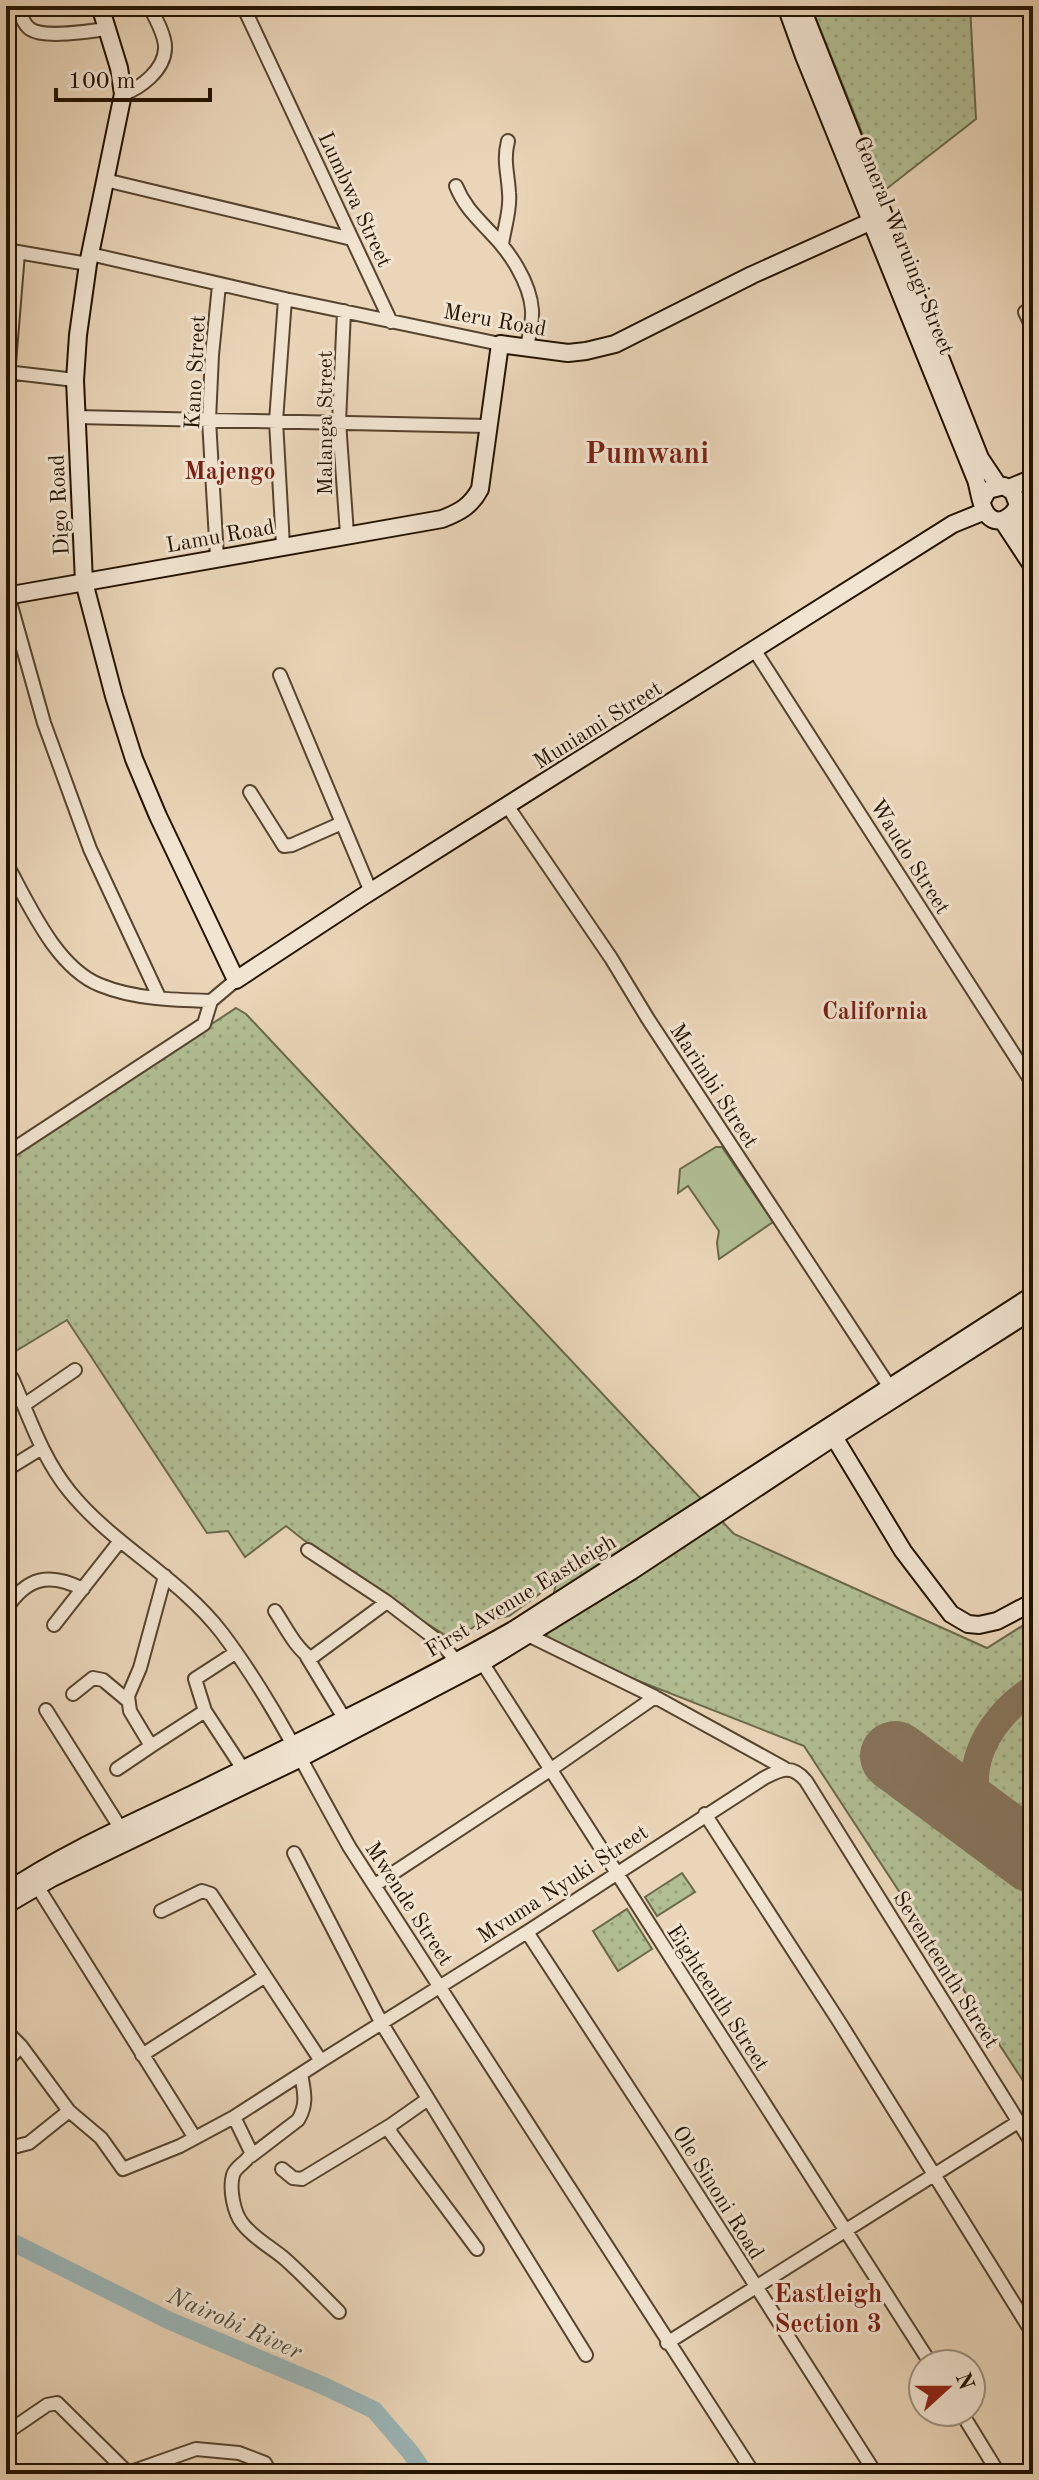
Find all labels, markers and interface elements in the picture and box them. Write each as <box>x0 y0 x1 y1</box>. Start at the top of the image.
scale bar <box>56 52 210 102</box>
text: 100 m <box>68 70 136 94</box>
street label: Lumbwa Street <box>313 129 395 271</box>
street label: General Waruingi Street <box>849 133 957 358</box>
street label: Meru Road <box>441 301 548 341</box>
street label: Kano Street <box>182 314 210 430</box>
street label: Malanga Street <box>315 350 337 496</box>
district label: Pumwani <box>585 440 709 470</box>
street label: Digo Road <box>46 454 74 556</box>
district label: Majengo <box>184 461 276 485</box>
street label: Lamu Road <box>164 517 276 557</box>
street label: Muniami Street <box>530 677 666 774</box>
street label: Waudo Street <box>865 796 953 919</box>
district label: California <box>822 1001 928 1025</box>
street label: Marimbi Street <box>665 1020 762 1152</box>
street label: First Avenue Eastleigh <box>422 1531 620 1662</box>
street label: Mvuma Nyuki Street <box>474 1821 652 1948</box>
street label: Mwende Street <box>360 1838 456 1970</box>
street label: Seventeenth Street <box>888 1888 1002 2052</box>
street label: Eighteenth Street <box>662 1921 773 2075</box>
street label: Ole Sinoni Road <box>667 2122 767 2264</box>
district label: Eastleigh Section 3 <box>774 2282 882 2338</box>
water label: Nairobi River <box>162 2284 306 2365</box>
north arrow <box>907 2348 987 2428</box>
text: N <box>951 2370 977 2394</box>

